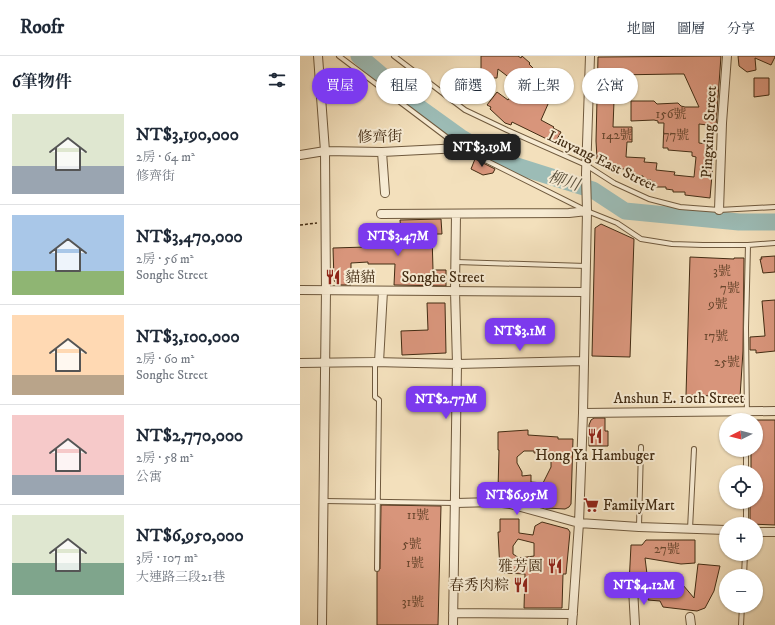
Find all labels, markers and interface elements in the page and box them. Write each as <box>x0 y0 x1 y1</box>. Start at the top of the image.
text: Roofr <box>20 16 64 39</box>
text: 地圖 <box>627 20 655 38</box>
text: 圖層 <box>677 20 705 38</box>
text: 分享 <box>727 20 755 38</box>
chip: 買屋 <box>312 68 368 104</box>
chip: 租屋 <box>376 68 432 104</box>
chip: 篩選 <box>440 68 496 104</box>
chip: 新上架 <box>504 68 574 104</box>
chip: 公寓 <box>582 68 638 104</box>
icon: filters <box>266 69 288 91</box>
text: 6筆物件 <box>12 71 72 93</box>
street label: Pingxing Street <box>697 85 721 179</box>
house number: 156號 <box>656 106 686 122</box>
text: NT$3,190,000 <box>136 124 239 146</box>
street label: Liuyang East Street <box>544 126 660 196</box>
street label: 修齊街 <box>357 127 403 147</box>
house number: 142號 <box>601 127 633 143</box>
house number: 77號 <box>663 127 689 143</box>
icon: home <box>44 130 92 178</box>
pin: NT$3.19M <box>441 134 523 168</box>
text: NT$3.19M <box>453 139 511 155</box>
text: 2房 · 64 m² <box>136 149 195 165</box>
water label: 柳川 <box>546 167 584 196</box>
text: 修齊街 <box>136 168 175 184</box>
pin: NT$3.47M <box>357 223 439 257</box>
text: NT$3,470,000 <box>136 226 243 248</box>
text: NT$3.47M <box>367 228 429 244</box>
icon: home <box>44 231 92 279</box>
text: 2房 · 56 m² <box>136 251 194 267</box>
house number: 3號 <box>713 263 731 279</box>
text: Songhe Street <box>136 267 208 283</box>
restaurant icon: 貓貓 <box>324 268 342 286</box>
place label: 貓貓 <box>345 268 375 287</box>
street label: Songhe Street <box>401 268 485 287</box>
house number: 7號 <box>720 280 740 296</box>
house number: 9號 <box>707 296 728 312</box>
pin: NT$3.1M <box>483 318 557 352</box>
text: NT$3.1M <box>494 323 546 339</box>
text: NT$3,100,000 <box>136 326 240 348</box>
house number: 17號 <box>704 328 728 344</box>
icon: home <box>44 331 92 379</box>
text: 2房 · 60 m² <box>136 351 194 367</box>
house number: 25號 <box>714 354 740 370</box>
text: Songhe Street <box>136 367 208 383</box>
pin: NT$2.77M <box>405 386 487 420</box>
street label: Anshun E. 10th Street <box>614 389 745 408</box>
text: NT$2.77M <box>415 391 477 407</box>
north arrow <box>719 413 763 457</box>
map controls <box>719 413 763 613</box>
text: NT$2,770,000 <box>136 425 243 447</box>
restaurant icon: Hong Ya Hambuger <box>586 427 604 445</box>
icon: home <box>44 431 92 479</box>
place label: Hong Ya Hambuger <box>535 446 655 465</box>
text: 2房 · 58 m² <box>136 450 193 466</box>
button: locate <box>719 465 763 509</box>
text: 公寓 <box>136 469 162 485</box>
pin: NT$6.95M <box>476 482 558 516</box>
text: NT$6.95M <box>486 487 548 503</box>
supermarket icon: FamilyMart <box>582 496 600 514</box>
place label: FamilyMart <box>603 496 675 515</box>
house number: 11號 <box>407 507 429 523</box>
button: + <box>719 517 763 561</box>
text: NT$6,950,000 <box>136 525 244 547</box>
icon: home <box>44 531 92 579</box>
house number: 5號 <box>402 536 422 552</box>
house number: 27號 <box>654 541 680 557</box>
text: 3房 · 107 m² <box>136 550 198 566</box>
house number: 1號 <box>406 555 424 571</box>
place label: 雅芳園 <box>498 557 543 576</box>
restaurant icon: 雅芳園 <box>546 557 564 575</box>
text: 大連路三段21巷 <box>136 569 225 585</box>
button: − <box>719 569 763 613</box>
pin: NT$4.12M <box>603 572 685 606</box>
place label: 春秀肉粽 <box>449 576 509 595</box>
restaurant icon: 春秀肉粽 <box>512 576 530 594</box>
text: NT$4.12M <box>613 577 675 593</box>
house number: 31號 <box>402 594 424 610</box>

